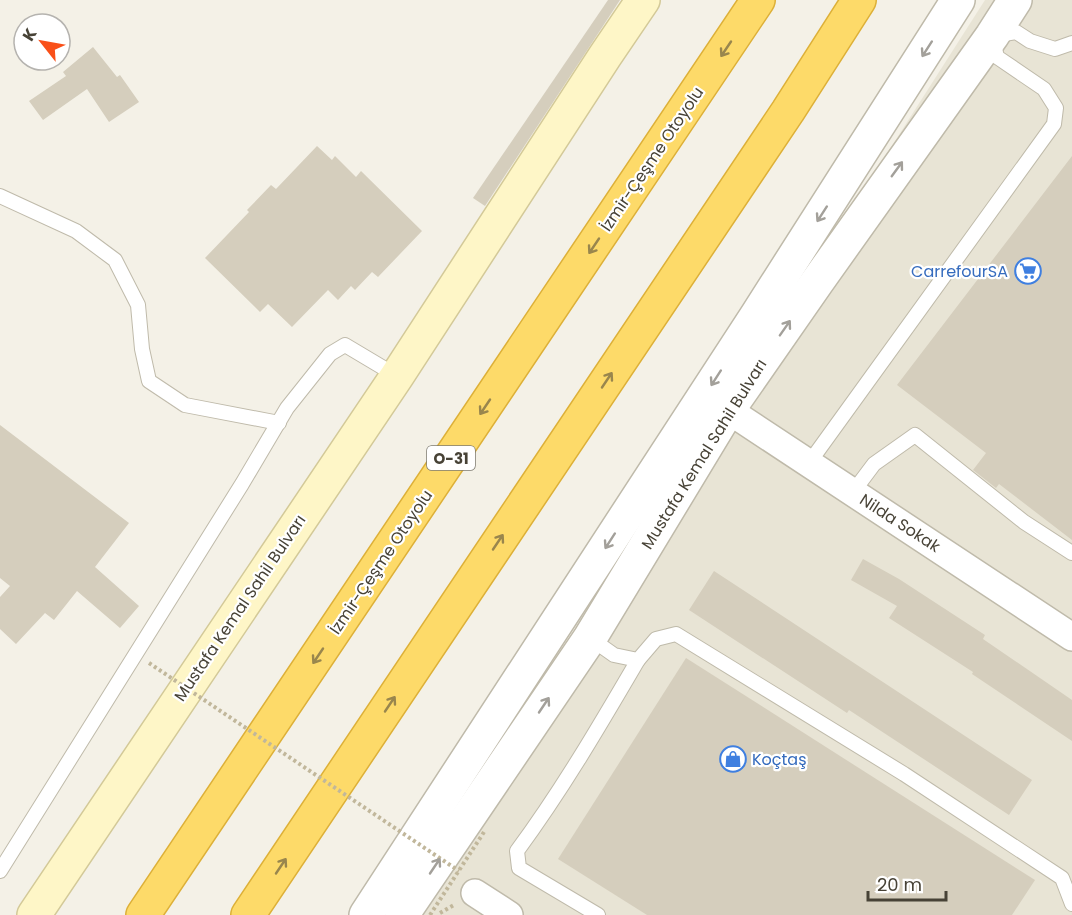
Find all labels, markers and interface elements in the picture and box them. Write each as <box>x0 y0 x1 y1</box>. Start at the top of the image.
north arrow <box>12 12 72 72</box>
text: K <box>17 24 42 45</box>
one-way arrow <box>720 40 732 57</box>
one-way arrow <box>920 40 932 57</box>
street label: İzmir-Çeşme Otoyolu <box>595 82 709 236</box>
one-way arrow <box>891 162 903 178</box>
one-way arrow <box>815 205 827 222</box>
one-way arrow <box>588 237 600 253</box>
supermarket icon: CarrefourSA <box>1013 256 1043 286</box>
place label: CarrefourSA <box>911 260 1008 283</box>
one-way arrow <box>779 321 791 337</box>
street label: Mustafa Kemal Sahil Bulvarı <box>636 354 772 554</box>
one-way arrow <box>710 369 723 386</box>
one-way arrow <box>601 373 613 389</box>
one-way arrow <box>479 399 491 415</box>
road number: O-31 <box>427 446 475 470</box>
street label: İzmir-Çeşme Otoyolu <box>324 485 438 639</box>
street label: Nilda Sokak <box>855 488 945 558</box>
street label: Mustafa Kemal Sahil Bulvarı <box>169 510 311 706</box>
one-way arrow <box>604 532 616 549</box>
one-way arrow <box>492 535 504 551</box>
one-way arrow <box>311 647 323 664</box>
one-way arrow <box>383 696 396 713</box>
one-way arrow <box>539 697 551 714</box>
shop icon: Koçtaş <box>718 744 748 774</box>
place label: Koçtaş <box>752 748 807 771</box>
one-way arrow <box>275 859 287 875</box>
one-way arrow <box>429 859 441 875</box>
scale bar <box>868 864 946 902</box>
text: 20 m <box>877 872 922 897</box>

